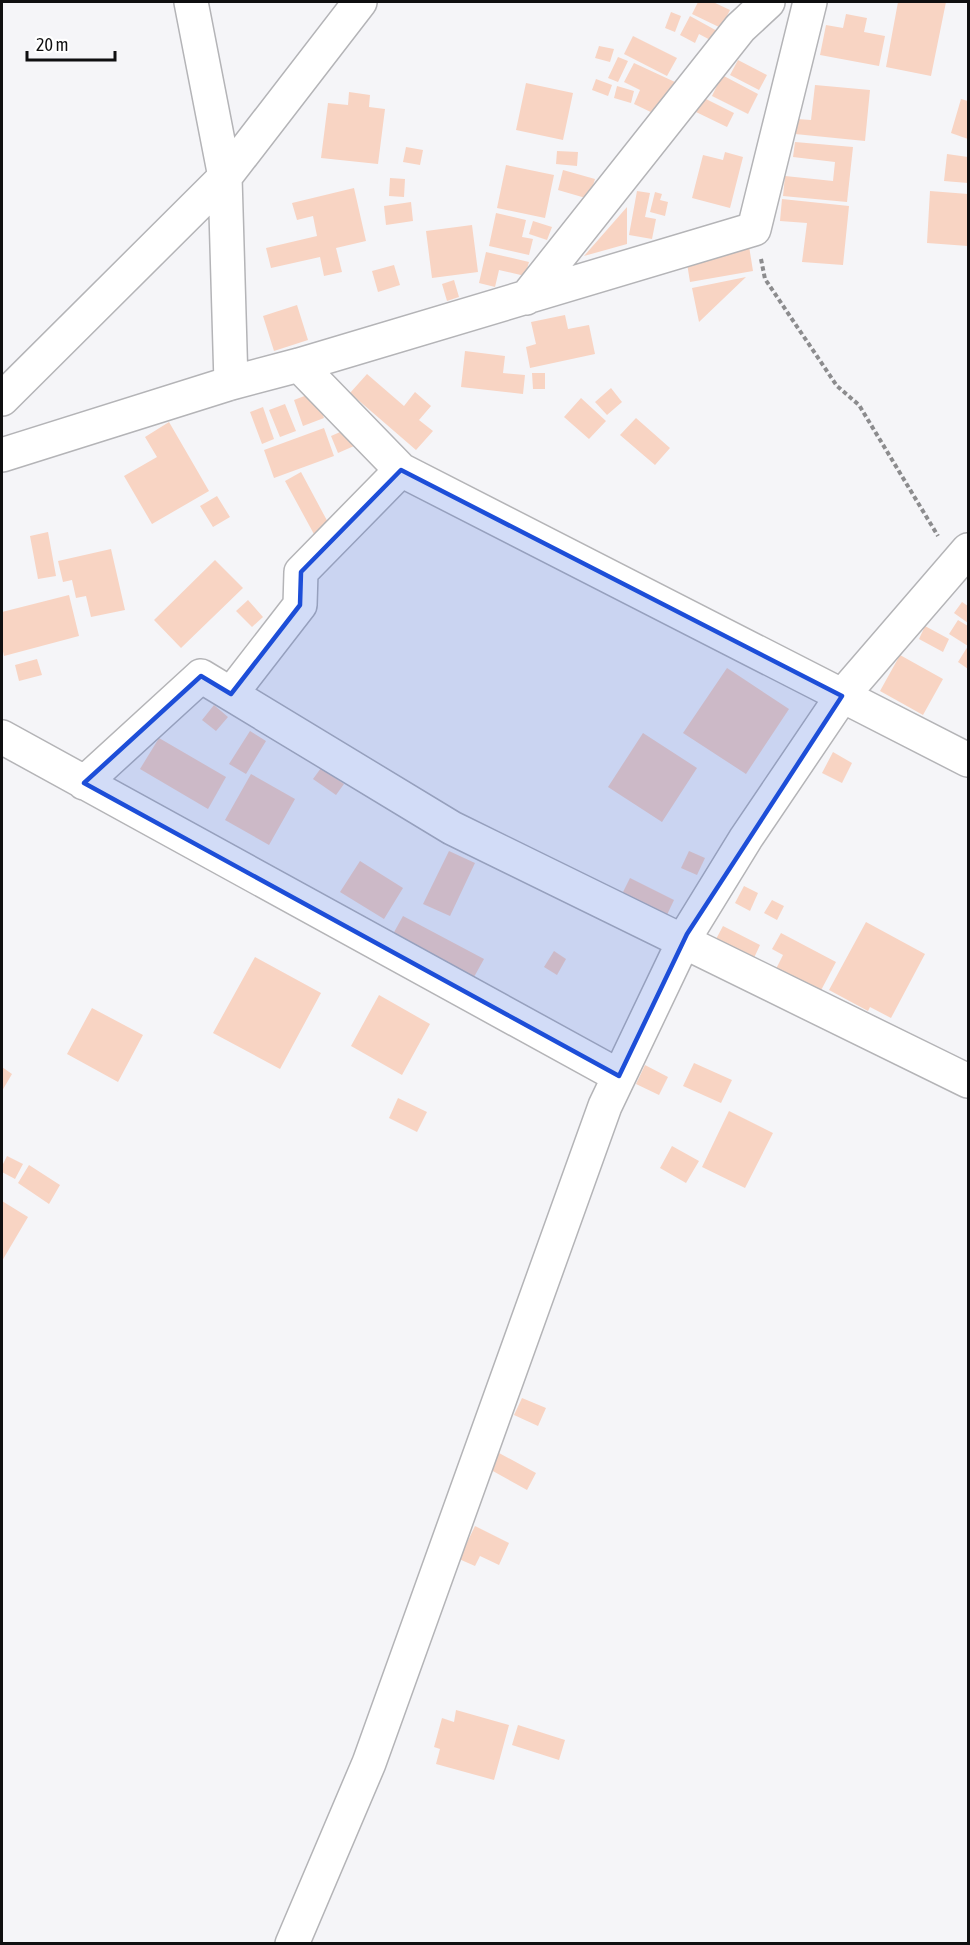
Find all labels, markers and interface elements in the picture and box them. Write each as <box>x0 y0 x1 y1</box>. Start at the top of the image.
scale bar <box>27 24 116 62</box>
text: 20 m <box>36 34 68 55</box>

